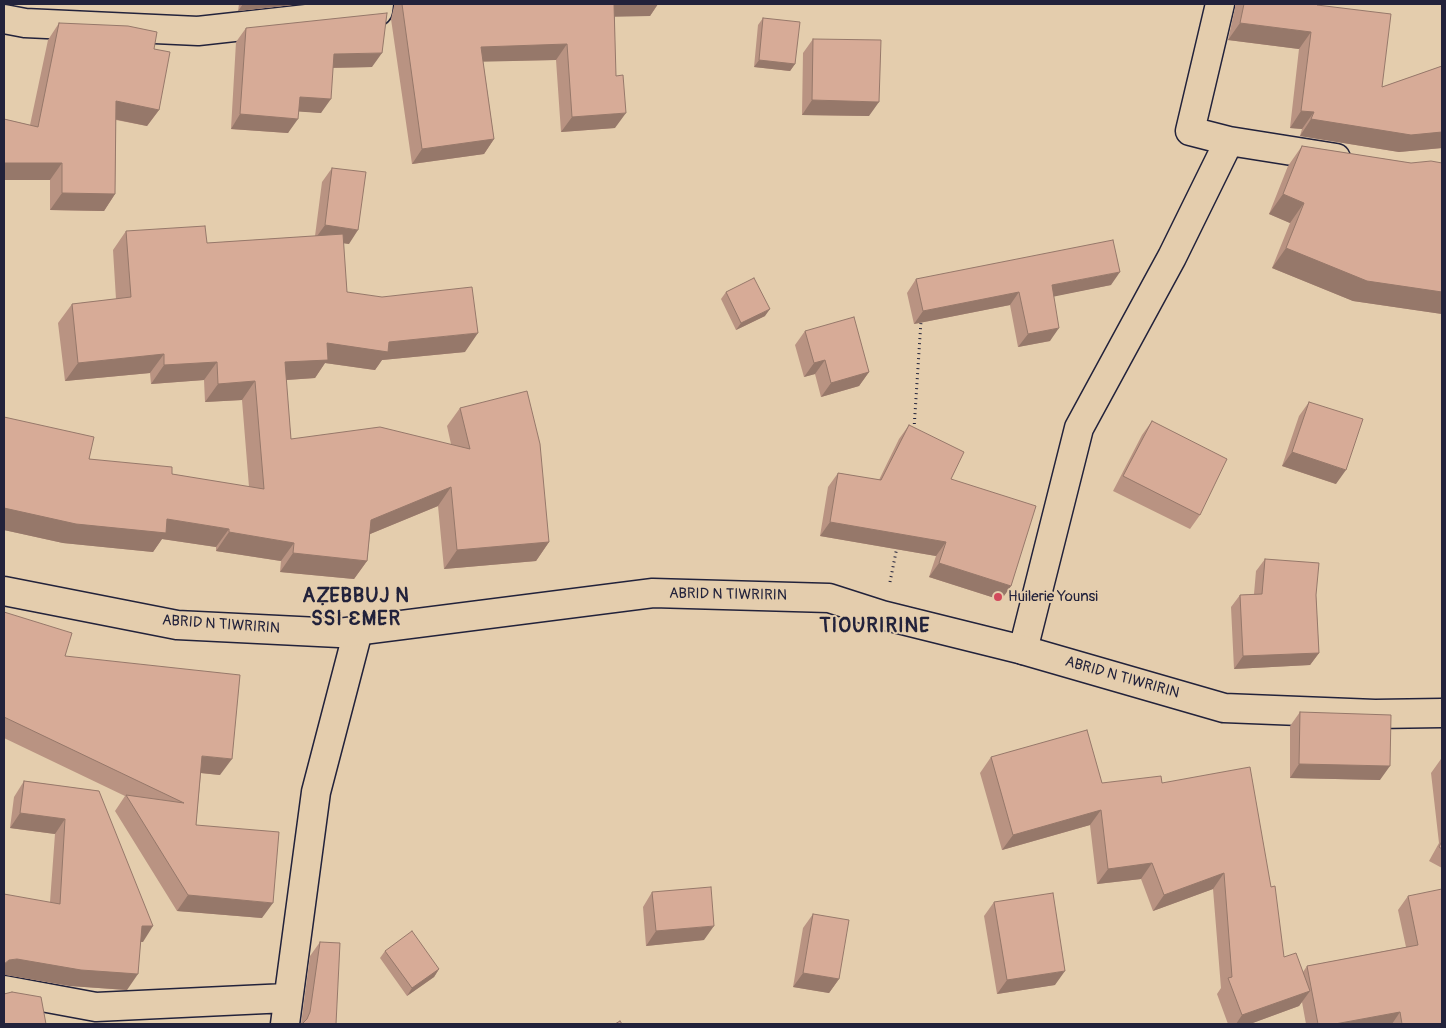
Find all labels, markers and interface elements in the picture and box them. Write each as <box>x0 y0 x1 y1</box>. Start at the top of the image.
district label: AẒEBBUJ N SSI ƐMER <box>301 585 411 632</box>
street label: ABRID N TIWRIRIN <box>669 585 787 605</box>
place label: Huilerie Younsi <box>1008 588 1098 606</box>
marker: Huilerie Younsi <box>992 591 1004 603</box>
street label: ABRID N TIWRIRIN <box>161 612 281 638</box>
district label: TIOURIRINE <box>818 615 932 639</box>
street label: ABRID N TIWRIRIN <box>1063 653 1181 703</box>

